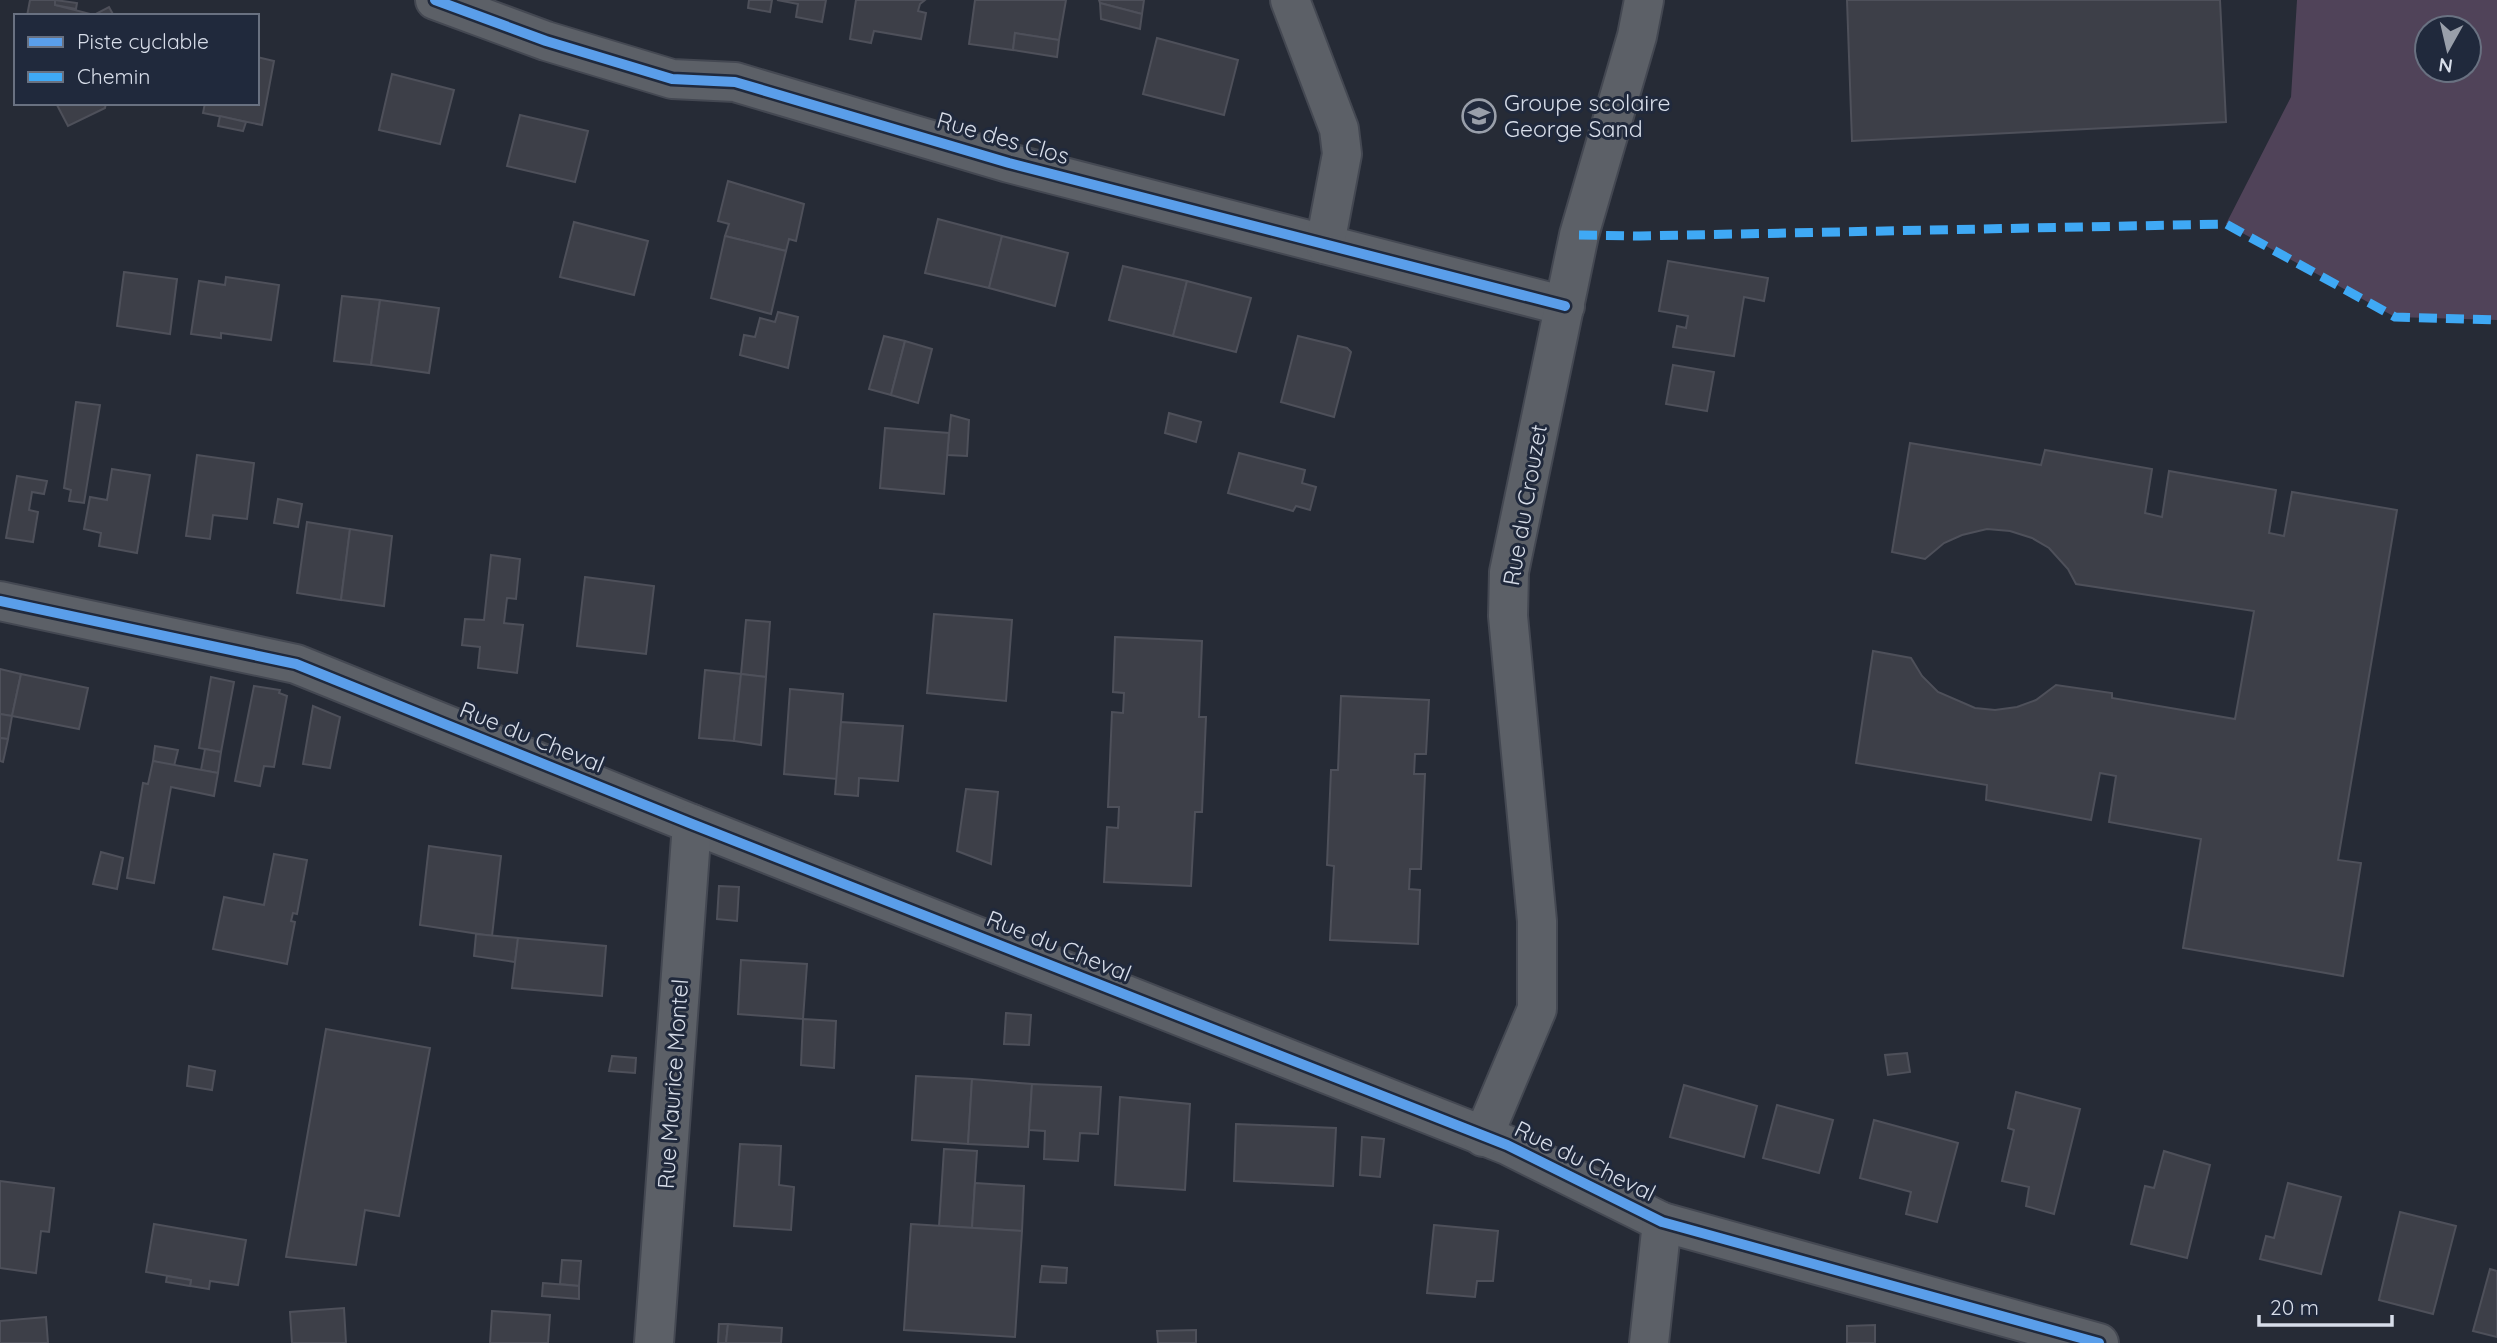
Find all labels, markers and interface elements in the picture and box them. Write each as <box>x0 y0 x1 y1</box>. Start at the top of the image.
legend <box>14 14 259 105</box>
north arrow <box>2413 14 2483 84</box>
text: Piste cyclable <box>77 28 209 54</box>
text: N <box>2437 53 2454 79</box>
text: Chemin <box>77 63 150 89</box>
place label: Groupe scolaire George Sand <box>1504 88 1671 143</box>
school or university icon: Groupe scolaire George Sand <box>1460 97 1498 135</box>
street label: Rue des Clos <box>934 105 1073 170</box>
street label: Rue du Crouzet <box>1496 422 1553 588</box>
street label: Rue du Cheval <box>456 694 609 779</box>
street label: Rue du Cheval <box>983 903 1136 988</box>
street label: Rue Maurice Montel <box>651 978 694 1190</box>
street label: Rue du Cheval <box>1510 1114 1661 1207</box>
scale bar <box>2259 1284 2392 1328</box>
text: 20 m <box>2270 1294 2319 1320</box>

